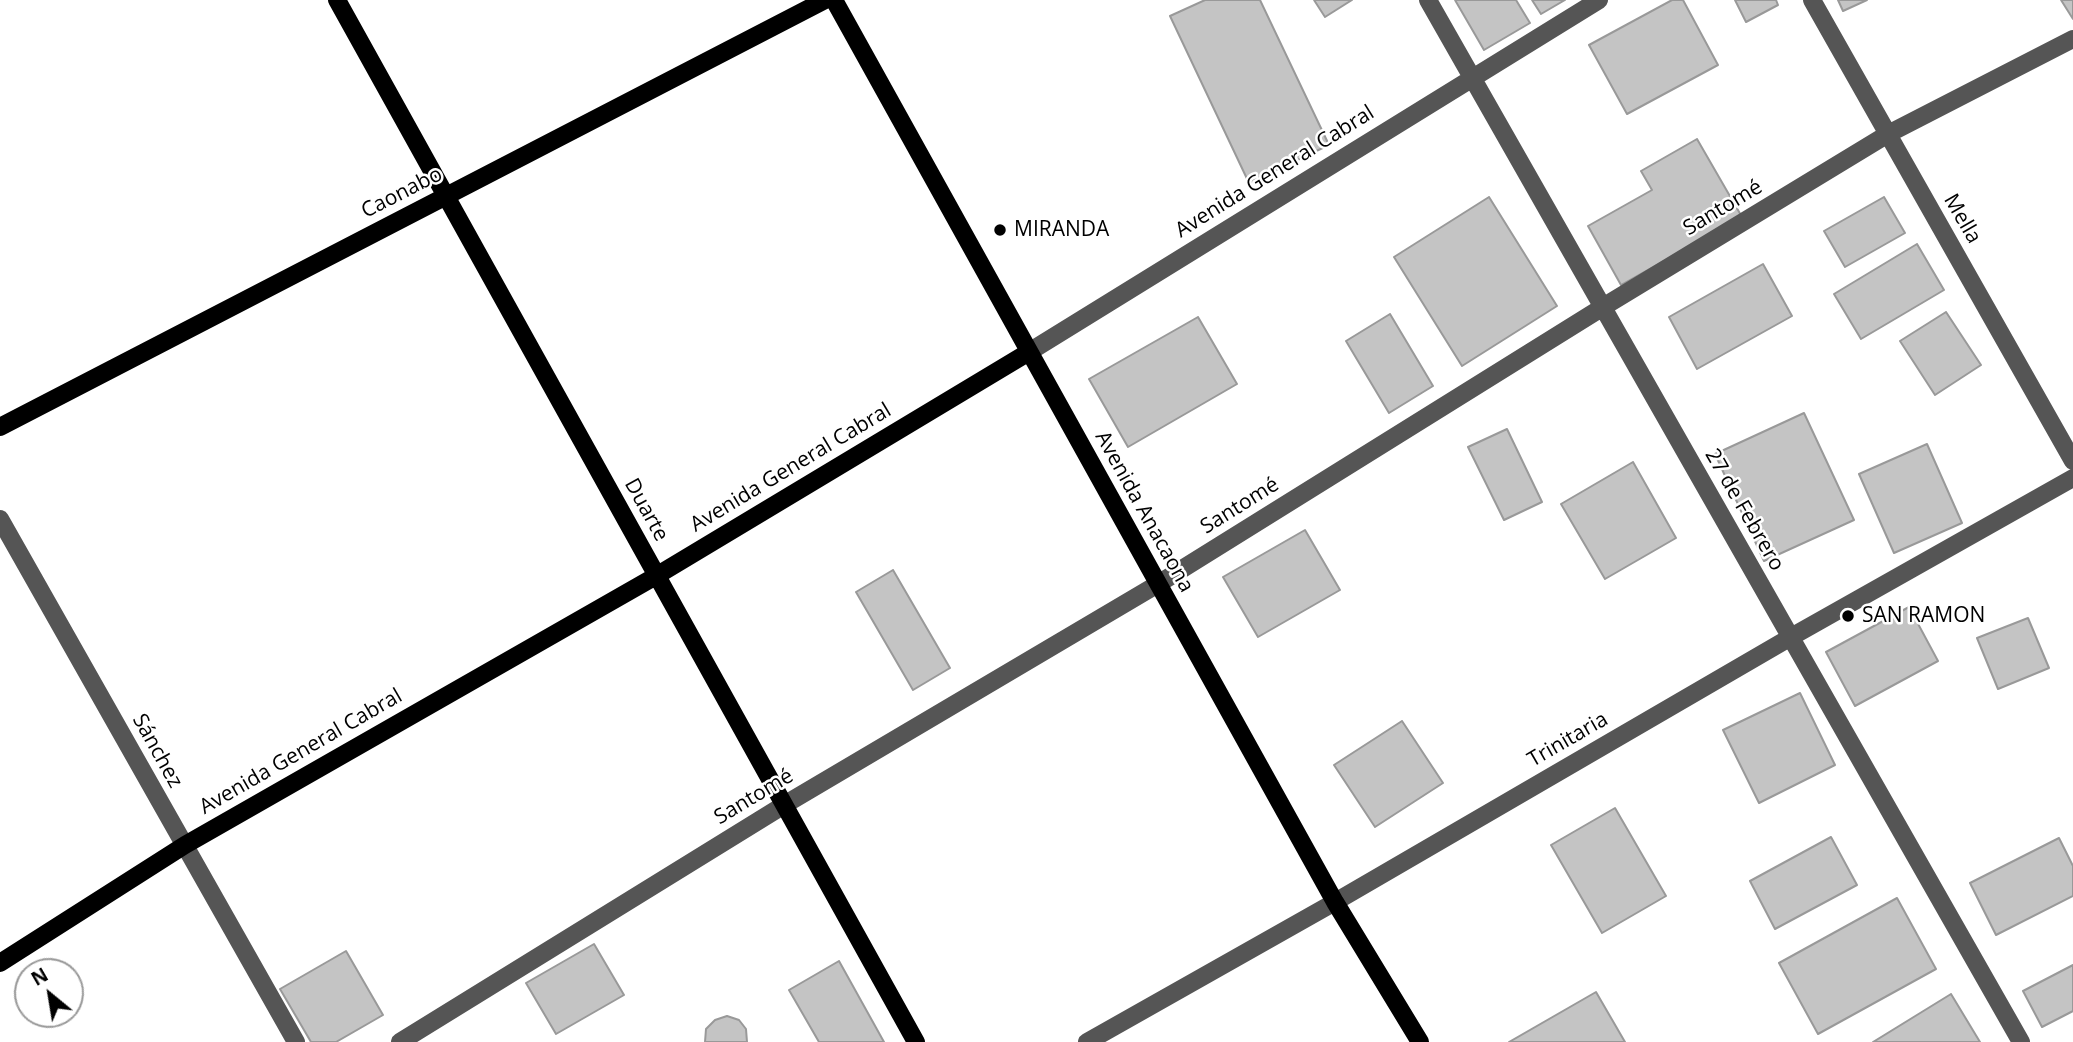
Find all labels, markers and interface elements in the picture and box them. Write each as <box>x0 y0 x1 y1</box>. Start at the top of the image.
street label: Avenida General Cabral <box>1171 100 1379 244</box>
street label: Caonabo <box>357 162 447 224</box>
street label: Santomé <box>1679 175 1767 241</box>
street label: Mella <box>1938 190 1986 248</box>
place label: MIRANDA <box>1014 217 1109 243</box>
marker: MIRANDA <box>992 222 1008 238</box>
street label: Avenida General Cabral <box>686 398 896 538</box>
street label: Avenida Anacaona <box>1089 427 1199 597</box>
street label: 27 de Febrero <box>1699 445 1789 575</box>
street label: Santomé <box>1196 472 1284 540</box>
street label: Duarte <box>619 474 673 546</box>
place label: SAN RAMON <box>1862 603 1985 629</box>
marker: SAN RAMON <box>1840 608 1856 624</box>
street label: Avenida General Cabral <box>195 684 407 820</box>
street label: Trinitaria <box>1523 707 1613 773</box>
street label: Sánchez <box>126 710 188 792</box>
street label: Santomé <box>710 764 798 830</box>
north arrow <box>14 958 84 1028</box>
text: N <box>26 961 53 992</box>

